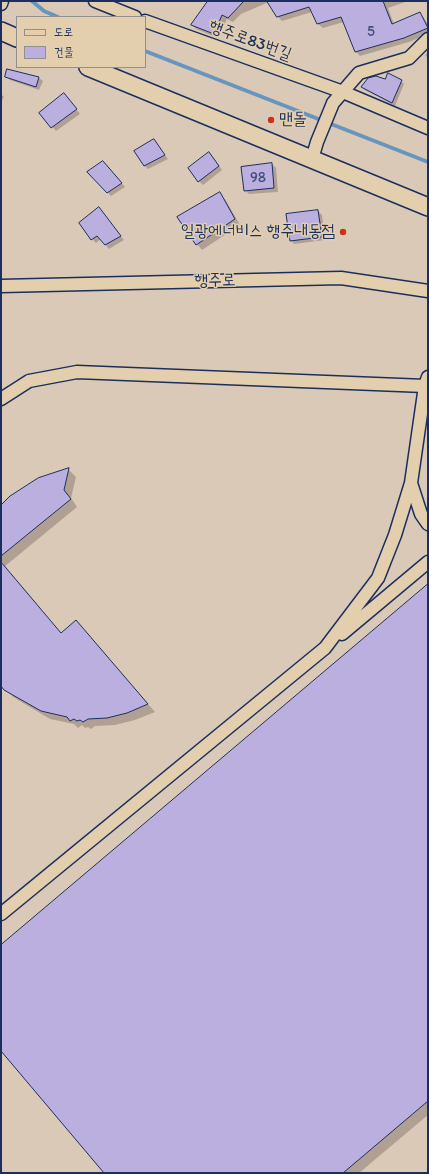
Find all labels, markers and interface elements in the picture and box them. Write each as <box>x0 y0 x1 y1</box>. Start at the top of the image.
legend <box>16 16 146 68</box>
street label: 행주로83번길 <box>206 17 294 65</box>
house number: 5 <box>367 23 375 41</box>
text: 도로 <box>54 25 73 39</box>
text: 건물 <box>54 45 73 59</box>
place label: 맨돌 <box>279 110 306 130</box>
marker: 맨돌 <box>266 115 276 125</box>
house number: 98 <box>250 169 266 187</box>
place label: 일광에너비스 행주내동점 <box>181 222 335 242</box>
marker: 일광에너비스 행주내동점 <box>338 227 348 237</box>
street label: 행주로 <box>194 270 236 292</box>

